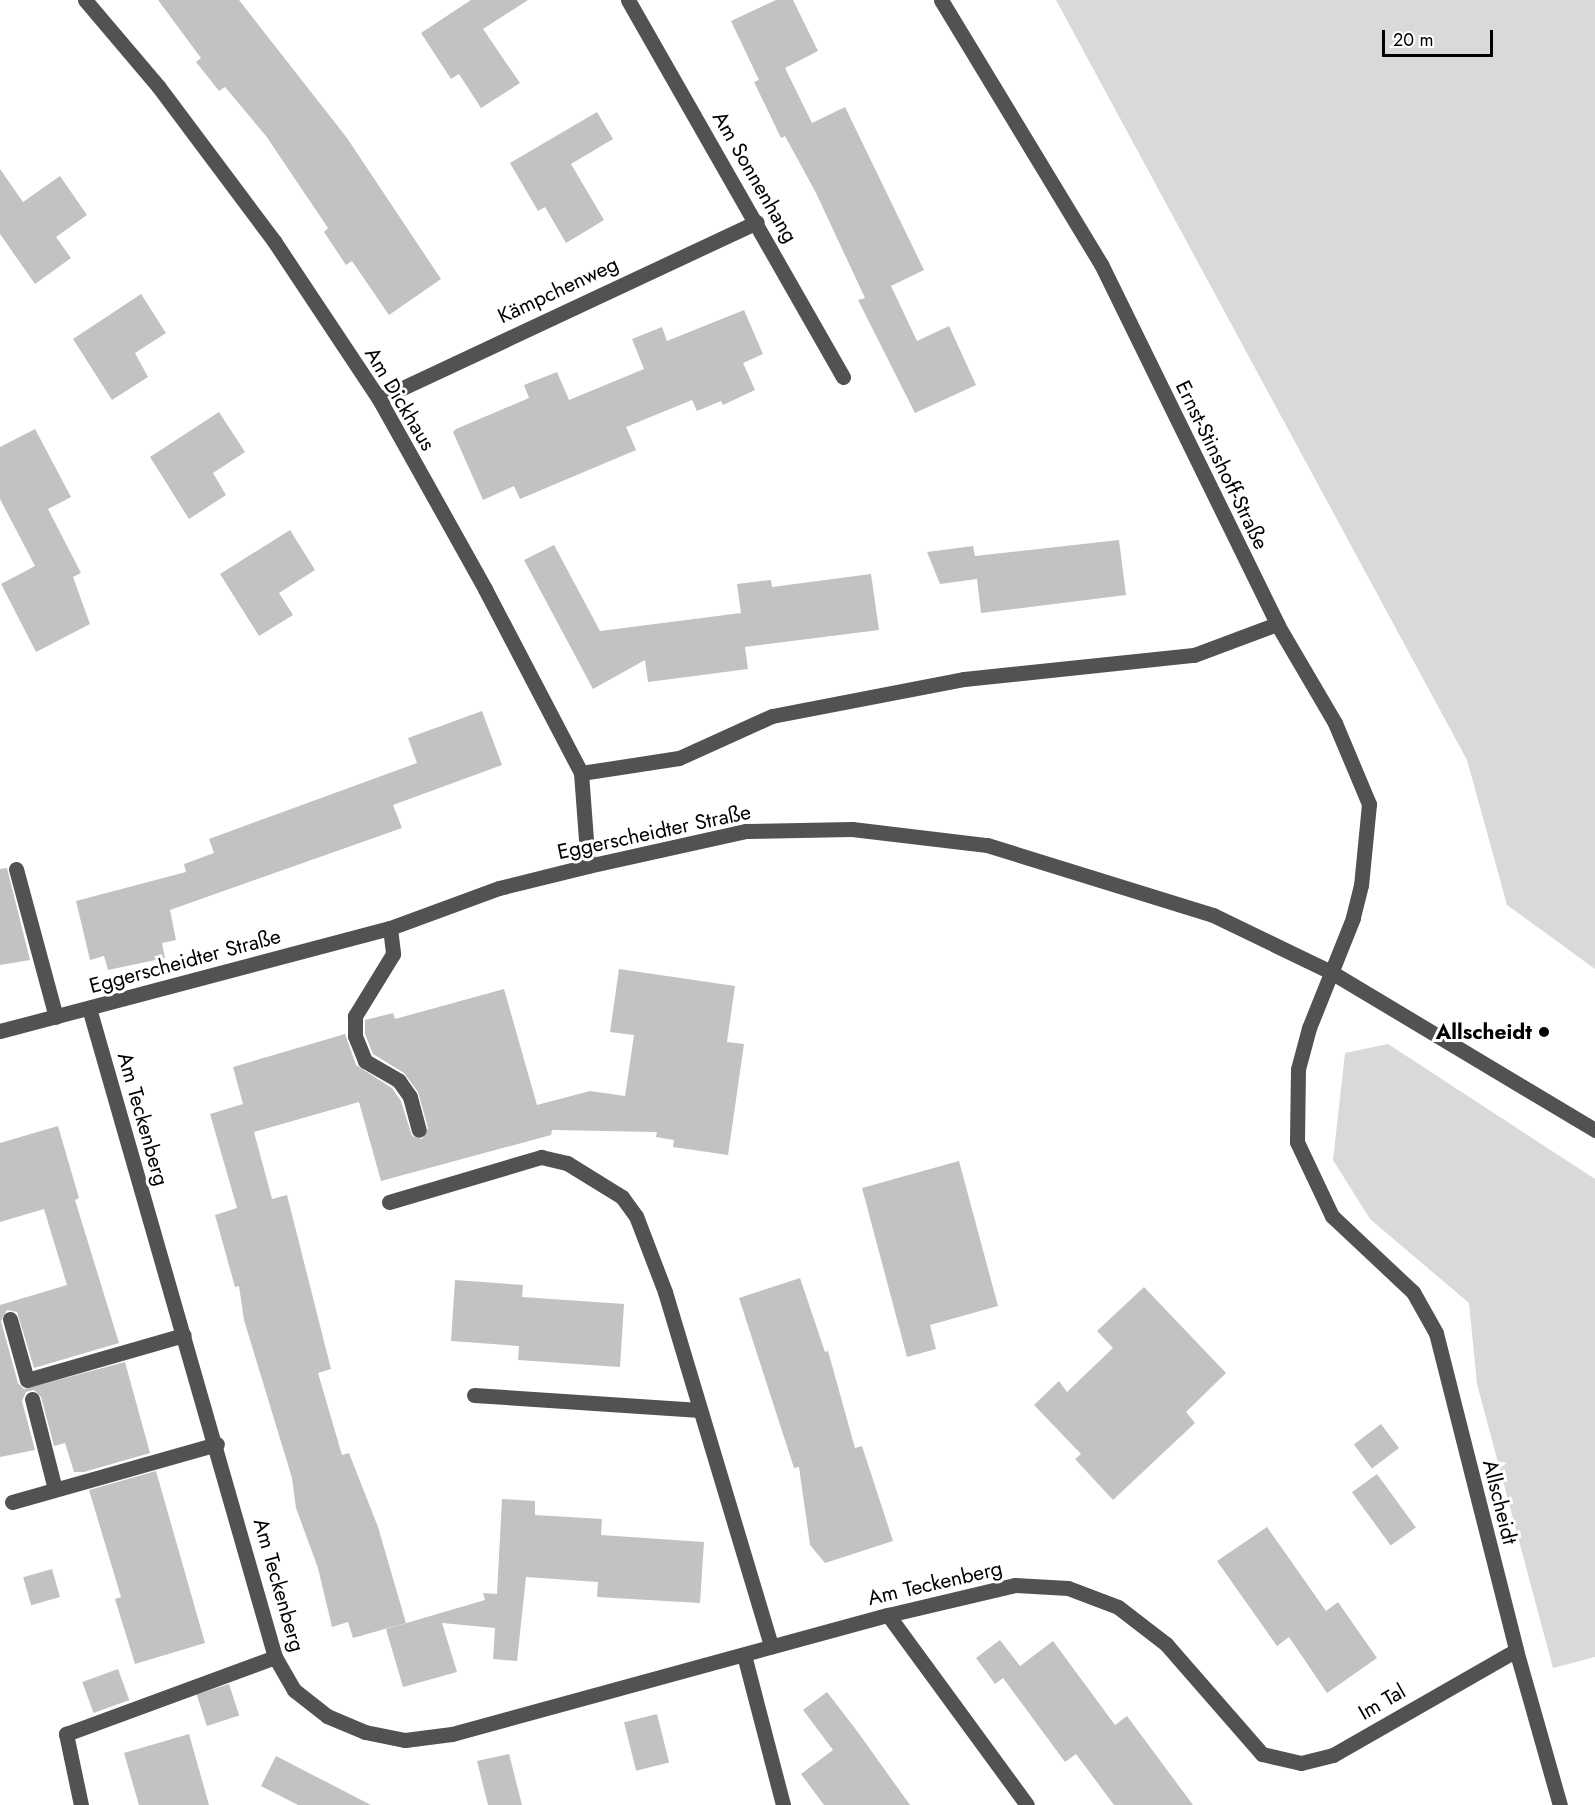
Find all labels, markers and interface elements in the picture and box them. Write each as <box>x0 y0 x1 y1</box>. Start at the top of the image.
scale bar <box>1385 18 1496 56</box>
text: 20 m <box>1393 27 1433 53</box>
street label: Am Sonnenhang <box>707 107 803 247</box>
street label: Kämpchenweg <box>494 251 622 329</box>
street label: Am Dickhaus <box>359 343 441 455</box>
street label: Ernst-Stinshoff-Straße <box>1170 377 1274 553</box>
street label: Eggerscheidter Straße <box>555 799 753 865</box>
street label: Eggerscheidter Straße <box>87 923 283 999</box>
place label: Allscheidt <box>1436 1019 1532 1045</box>
marker: Allscheidt <box>1537 1025 1551 1039</box>
street label: Am Teckenberg <box>112 1049 174 1189</box>
street label: Allscheidt <box>1477 1457 1523 1547</box>
street label: Am Teckenberg <box>248 1515 310 1655</box>
street label: Am Teckenberg <box>865 1555 1005 1611</box>
street label: Im Tal <box>1354 1678 1410 1726</box>

